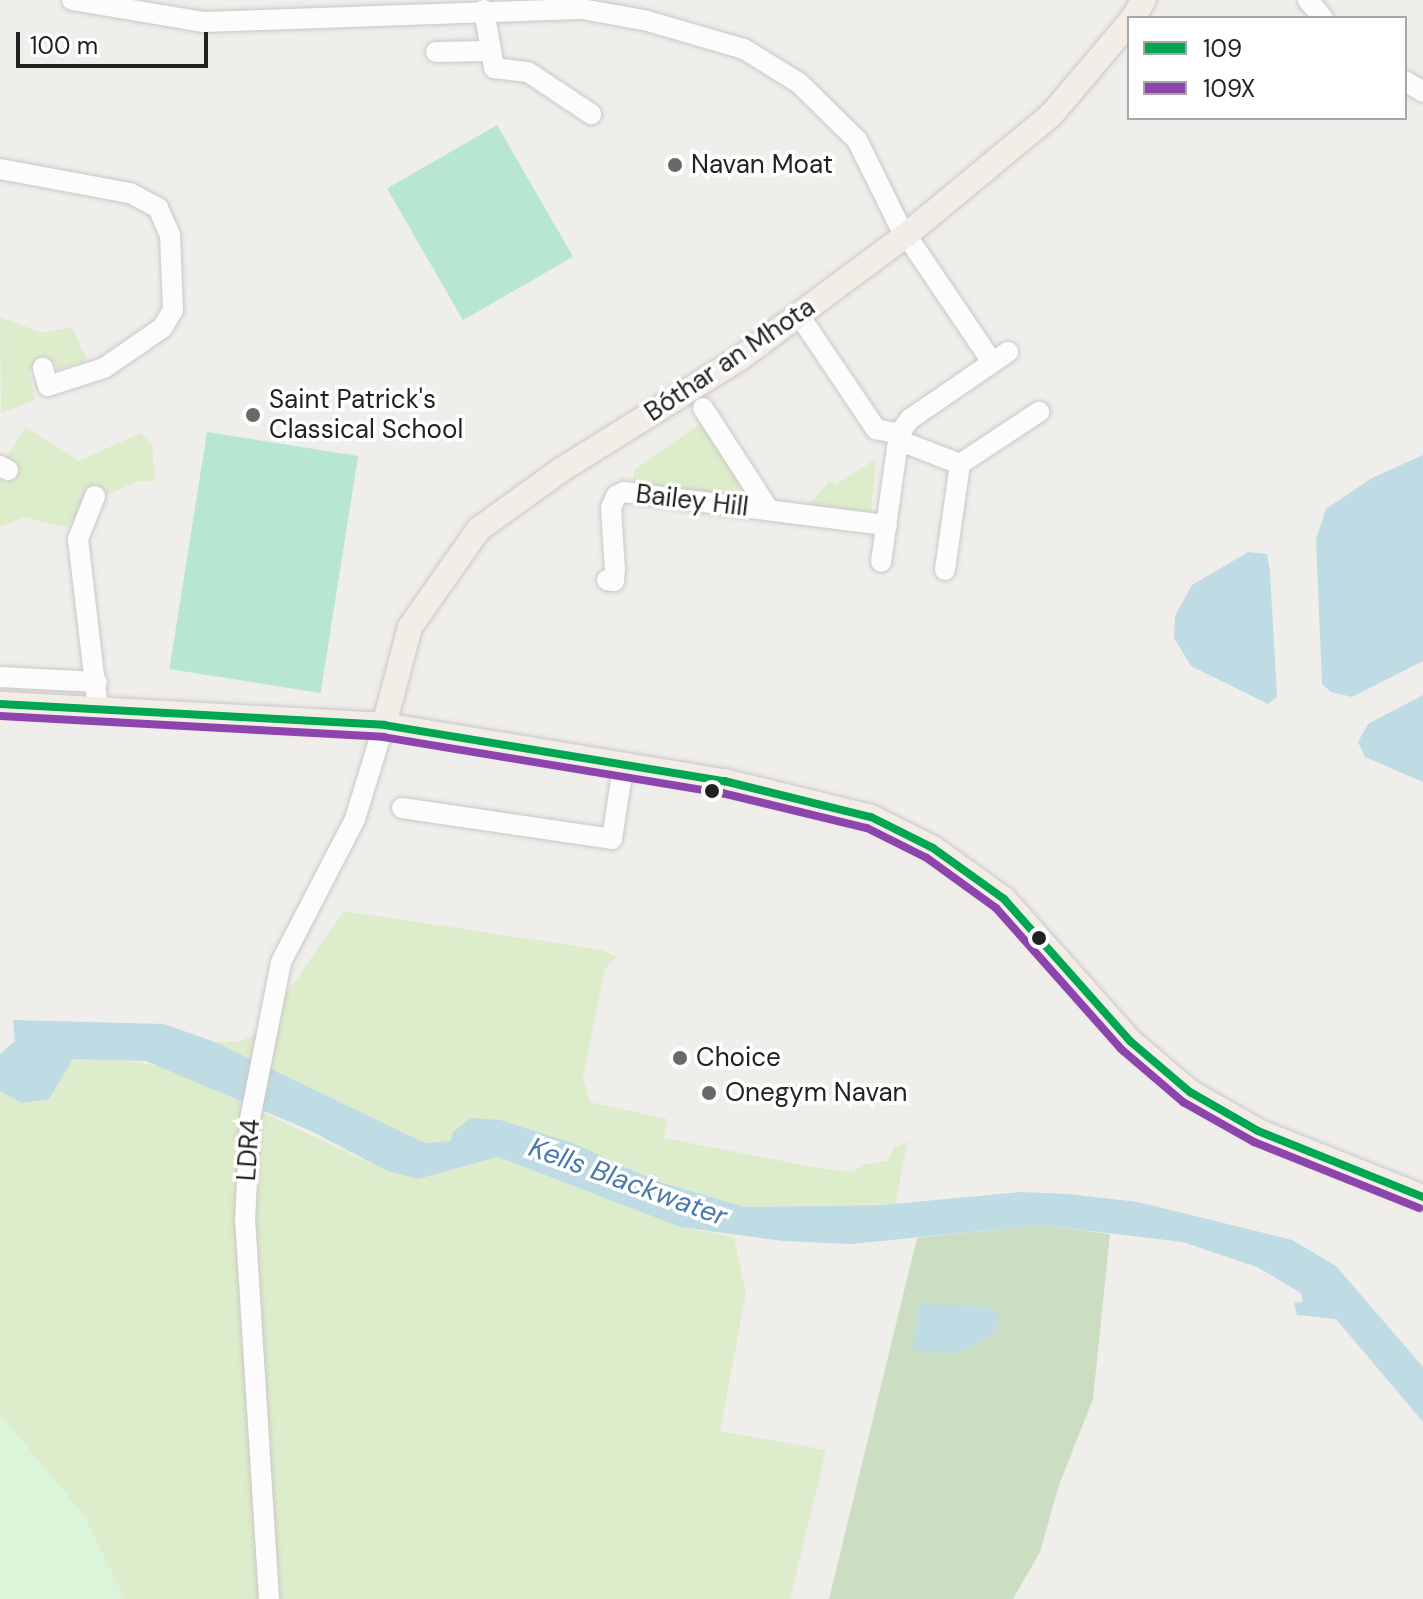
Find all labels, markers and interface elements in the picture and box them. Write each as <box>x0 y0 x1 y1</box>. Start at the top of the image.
scale bar <box>20 16 212 66</box>
legend <box>1127 16 1407 120</box>
text: 100 m <box>30 30 98 61</box>
text: 109 <box>1203 33 1242 64</box>
text: 109X <box>1203 73 1255 104</box>
place label: Navan Moat <box>691 149 833 181</box>
marker: Navan Moat <box>666 156 684 174</box>
street label: Bóthar an Mhota <box>639 292 821 428</box>
place label: Saint Patrick's Classical School <box>269 384 463 446</box>
marker: Saint Patrick's Classical School <box>244 406 262 424</box>
street label: Bailey Hill <box>634 479 750 523</box>
unlabelled marker <box>704 783 720 799</box>
unlabelled marker <box>1031 930 1047 946</box>
place label: Choice <box>696 1042 781 1074</box>
marker: Choice <box>671 1049 689 1067</box>
place label: Onegym Navan <box>725 1077 908 1109</box>
marker: Onegym Navan <box>700 1084 718 1102</box>
street label: LDR4 <box>231 1118 267 1182</box>
water label: Kells Blackwater <box>524 1131 732 1233</box>

